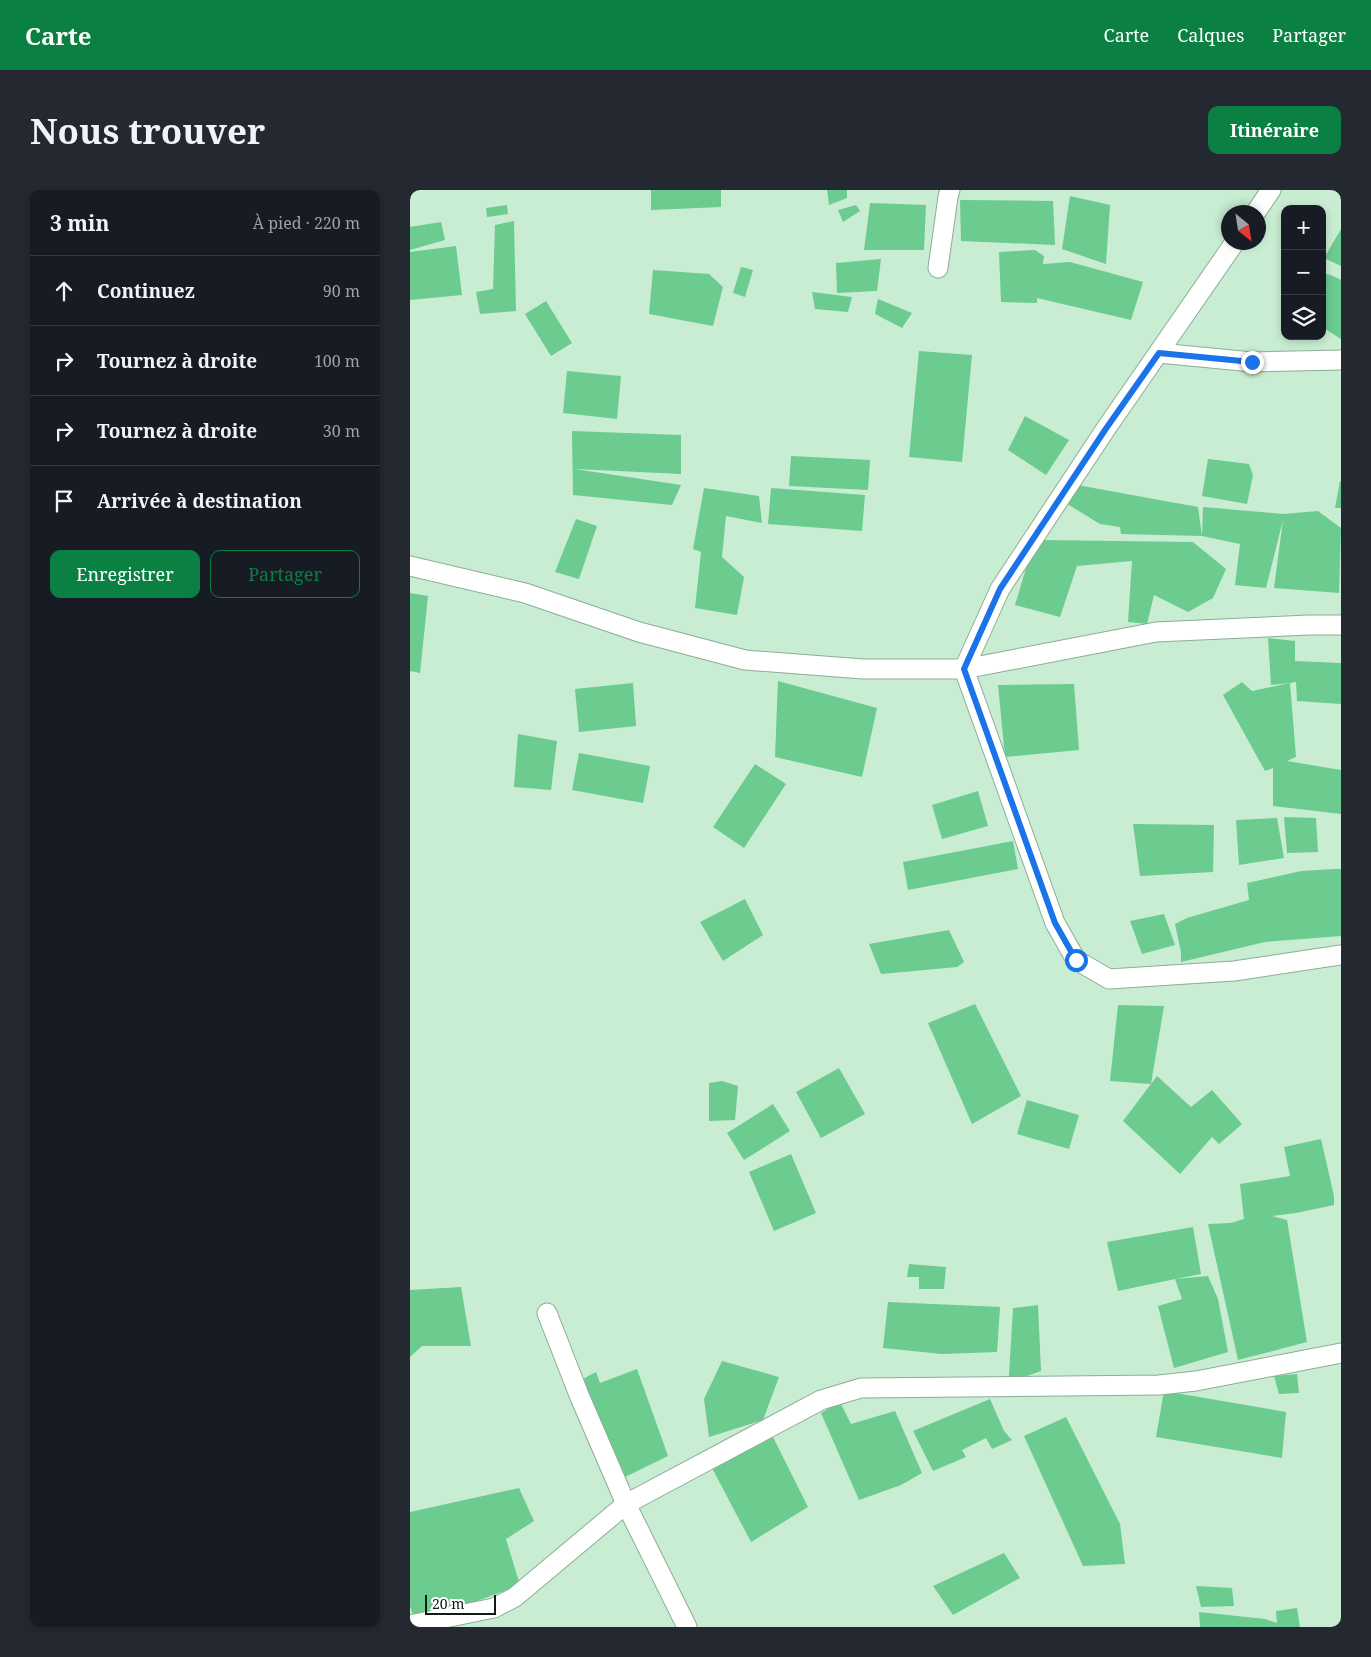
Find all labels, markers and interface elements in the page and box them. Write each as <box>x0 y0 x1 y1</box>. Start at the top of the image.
text: Carte <box>25 19 91 52</box>
text: Carte <box>1104 23 1149 47</box>
text: Calques <box>1177 23 1244 47</box>
text: Partager <box>1272 23 1346 47</box>
button: Itinéraire <box>1208 106 1341 154</box>
text: Nous trouver <box>30 107 265 154</box>
north arrow <box>1221 205 1266 250</box>
map controls <box>1281 205 1326 340</box>
button: + <box>1281 205 1326 250</box>
text: 3 min <box>50 209 109 237</box>
text: À pied · 220 m <box>253 212 360 234</box>
button: − <box>1281 250 1326 295</box>
icon: ahead <box>50 277 78 305</box>
text: Continuez <box>97 278 195 304</box>
text: 90 m <box>323 280 360 302</box>
button: layers <box>1281 295 1326 340</box>
icon: right <box>50 347 78 375</box>
text: Tournez à droite <box>97 348 257 374</box>
text: 100 m <box>314 350 360 372</box>
route end <box>1241 351 1264 374</box>
icon: right <box>50 417 78 445</box>
text: Tournez à droite <box>97 418 257 444</box>
text: 30 m <box>323 420 360 442</box>
icon: arrive <box>50 487 78 515</box>
text: Arrivée à destination <box>97 488 302 514</box>
button: Enregistrer <box>50 550 200 598</box>
button: Partager <box>210 550 360 598</box>
route start <box>1065 949 1088 972</box>
scale bar <box>425 1592 496 1615</box>
text: 20 m <box>432 1594 465 1613</box>

